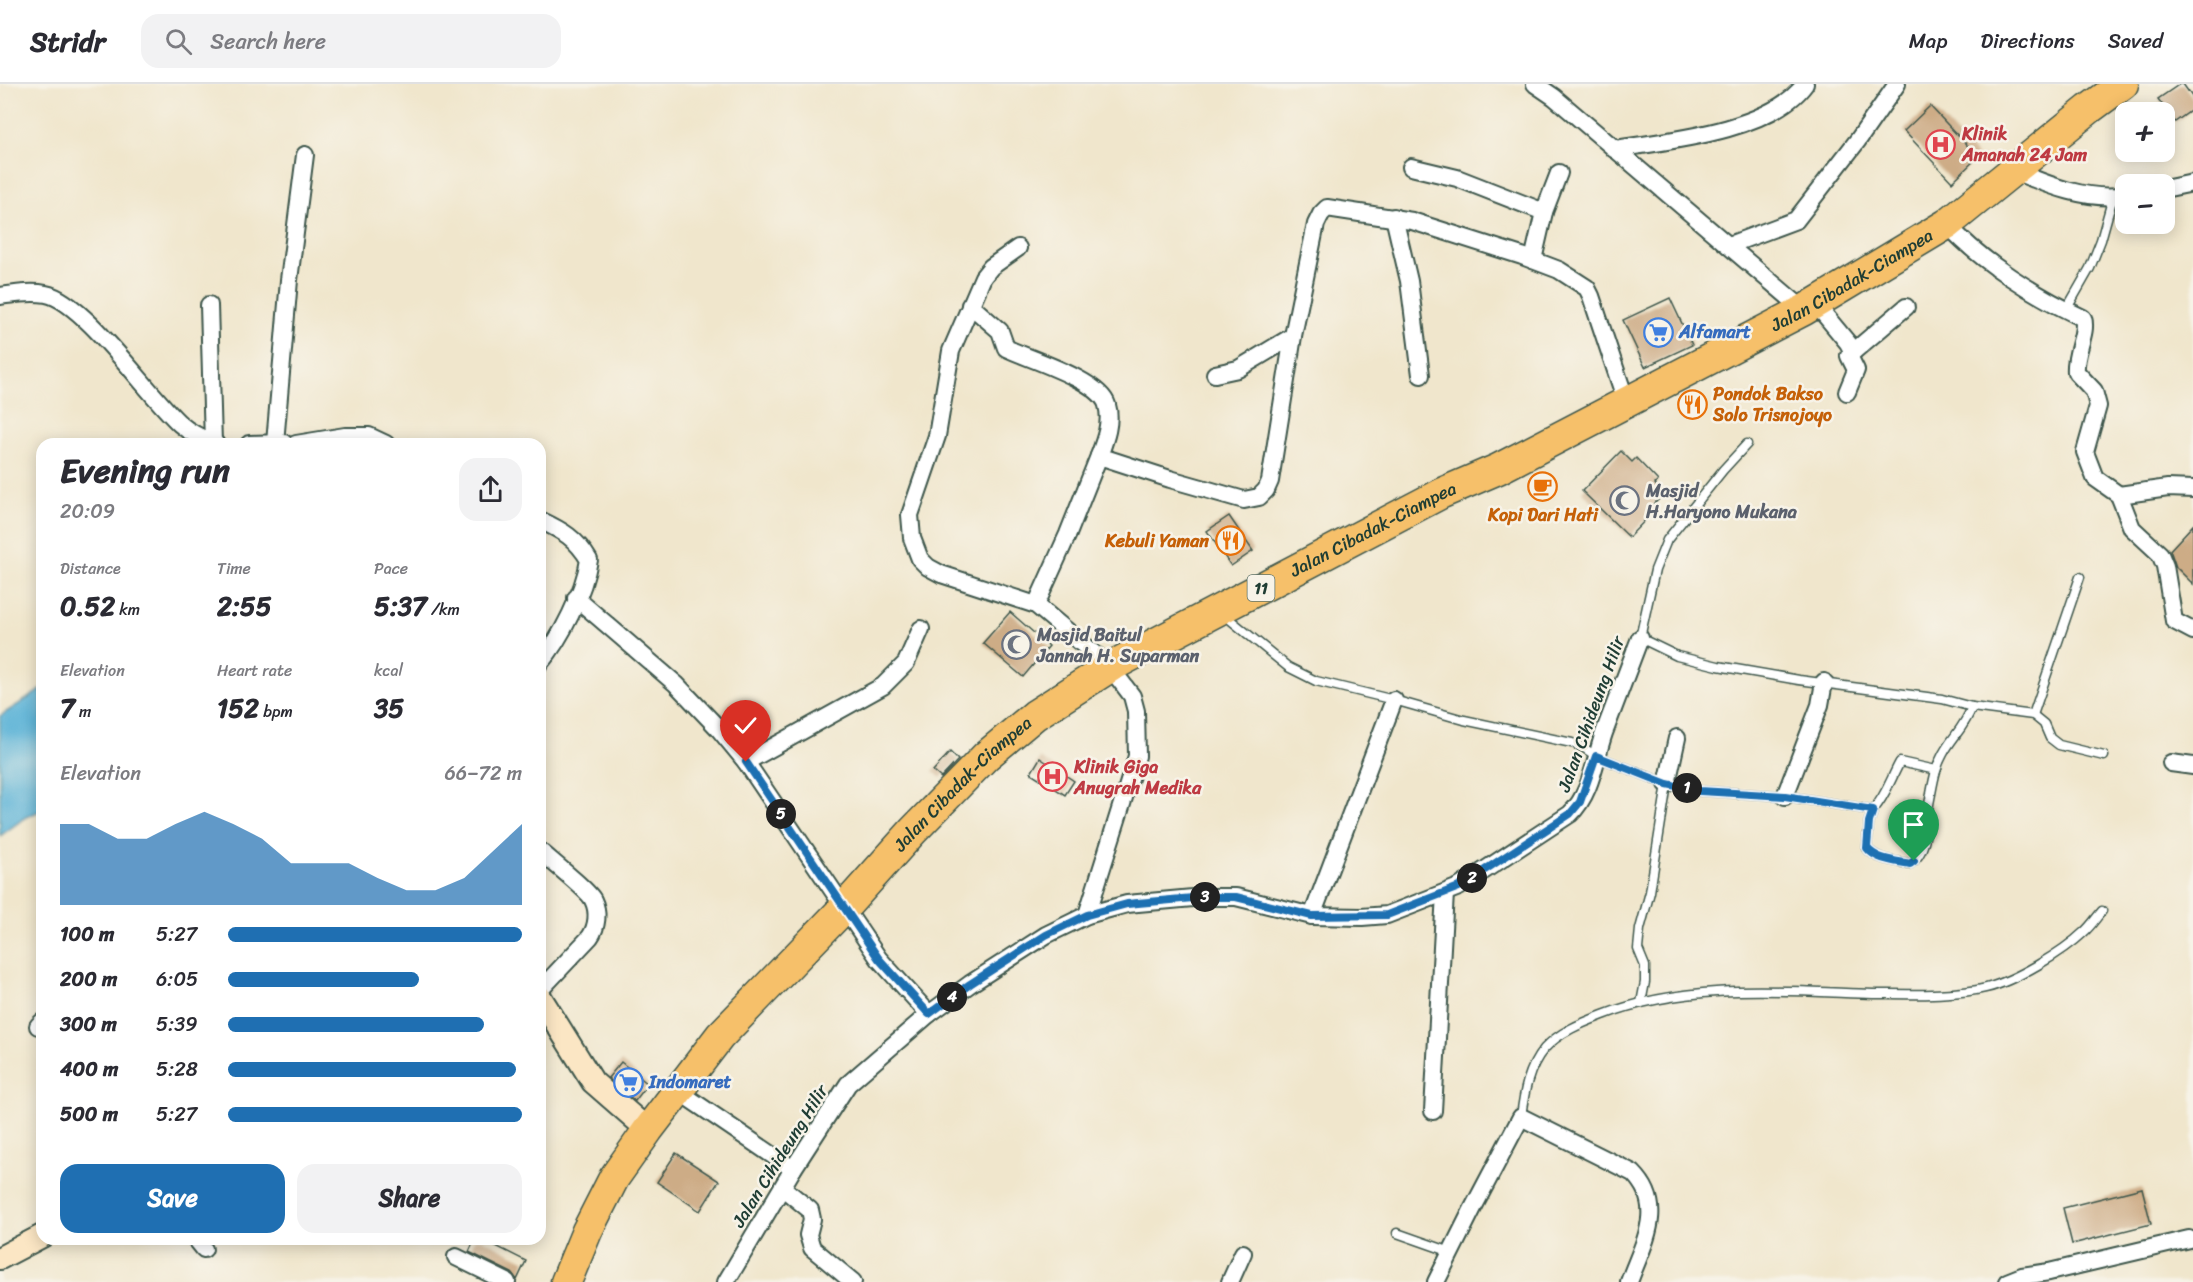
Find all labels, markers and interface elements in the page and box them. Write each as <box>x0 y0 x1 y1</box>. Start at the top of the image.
search box <box>141 14 561 68</box>
text: Stridr <box>30 17 105 66</box>
text: Search here <box>210 22 326 61</box>
text: Map <box>1909 22 1947 60</box>
text: Directions <box>1980 22 2075 60</box>
text: Saved <box>2108 22 2163 60</box>
icon: search <box>162 25 195 58</box>
map controls <box>2115 102 2175 234</box>
button: + <box>2115 102 2175 162</box>
place label: Klinik Amanah 24 Jam <box>1961 118 2087 171</box>
hospital icon: Klinik Amanah 24 Jam <box>1925 128 1957 160</box>
button: − <box>2115 174 2175 234</box>
street label: Jalan Cibadak-Ciampea <box>1764 220 1940 341</box>
supermarket icon: Alfamart <box>1642 316 1674 348</box>
place label: Alfamart <box>1678 316 1751 348</box>
place label: Pondok Bakso Solo Trisnojoyo <box>1712 378 1832 431</box>
restaurant icon: Pondok Bakso Solo Trisnojoyo <box>1676 388 1708 420</box>
text: Evening run <box>60 442 230 500</box>
button: share <box>459 458 522 521</box>
cafe icon: Kopi Dari Hati <box>1527 470 1559 502</box>
street label: Jalan Cibadak-Ciampea <box>1283 473 1461 587</box>
place label: Masjid H.Haryono Mukana <box>1645 475 1798 528</box>
mosque icon: Masjid H.Haryono Mukana <box>1609 485 1641 517</box>
text: 20:09 <box>60 494 115 529</box>
place label: Kopi Dari Hati <box>1487 499 1599 531</box>
place label: Kebuli Yaman <box>1104 525 1209 557</box>
restaurant icon: Kebuli Yaman <box>1214 525 1246 557</box>
text: Distance <box>60 554 121 583</box>
text: Time <box>217 554 251 583</box>
text: Pace <box>374 554 408 583</box>
road number: 11 <box>1248 575 1274 601</box>
text: 0.52 <box>60 583 115 629</box>
text: 2:55 <box>217 583 272 629</box>
text: 5:37 <box>374 583 427 629</box>
text: km <box>115 595 140 624</box>
text: /km <box>427 595 460 624</box>
place label: Masjid Baitul Jannah H. Suparman <box>1036 619 1200 672</box>
mosque icon: Masjid Baitul Jannah H. Suparman <box>1000 629 1032 661</box>
street label: Jalan Cihideung Hilir <box>1548 630 1635 797</box>
text: Elevation <box>60 656 125 685</box>
text: Heart rate <box>217 656 292 685</box>
text: kcal <box>374 656 403 685</box>
text: 7 <box>60 685 75 731</box>
text: 152 <box>217 685 259 731</box>
text: 35 <box>374 685 404 731</box>
text: m <box>75 697 91 726</box>
text: bpm <box>259 697 293 726</box>
pin <box>720 700 771 762</box>
street label: Jalan Cibadak-Ciampea <box>885 708 1039 860</box>
icon: check <box>729 709 762 742</box>
place label: Klinik Giga Anugrah Medika <box>1073 751 1202 804</box>
text: Elevation <box>60 756 141 791</box>
text: 66–72 m <box>444 756 522 791</box>
hospital icon: Klinik Giga Anugrah Medika <box>1037 761 1069 793</box>
pin: 1 <box>1672 773 1702 803</box>
text: 1 <box>1684 773 1690 802</box>
pin: 5 <box>766 799 796 829</box>
text: 5 <box>776 799 786 828</box>
pin <box>1888 799 1939 861</box>
icon: arrive <box>1897 808 1930 841</box>
pin: 2 <box>1457 863 1487 893</box>
text: 2 <box>1467 863 1477 892</box>
pin: 3 <box>1190 882 1220 912</box>
text: 3 <box>1201 882 1209 911</box>
text: 100 m <box>60 917 114 952</box>
text: 5:27 <box>156 917 197 952</box>
text: 200 m <box>60 962 117 997</box>
text: 6:05 <box>156 962 198 997</box>
pin: 4 <box>937 982 967 1012</box>
text: 4 <box>947 982 957 1011</box>
text: 300 m <box>60 1007 117 1042</box>
text: 5:39 <box>156 1007 198 1042</box>
text: 400 m <box>60 1052 118 1087</box>
text: 5:28 <box>156 1052 198 1087</box>
supermarket icon: Indomaret <box>612 1066 644 1098</box>
place label: Indomaret <box>648 1066 731 1098</box>
street label: Jalan Cihideung Hilir <box>723 1077 838 1235</box>
text: 500 m <box>60 1097 118 1132</box>
text: 5:27 <box>156 1097 197 1132</box>
button: Save <box>60 1164 285 1233</box>
button: Share <box>297 1164 522 1233</box>

